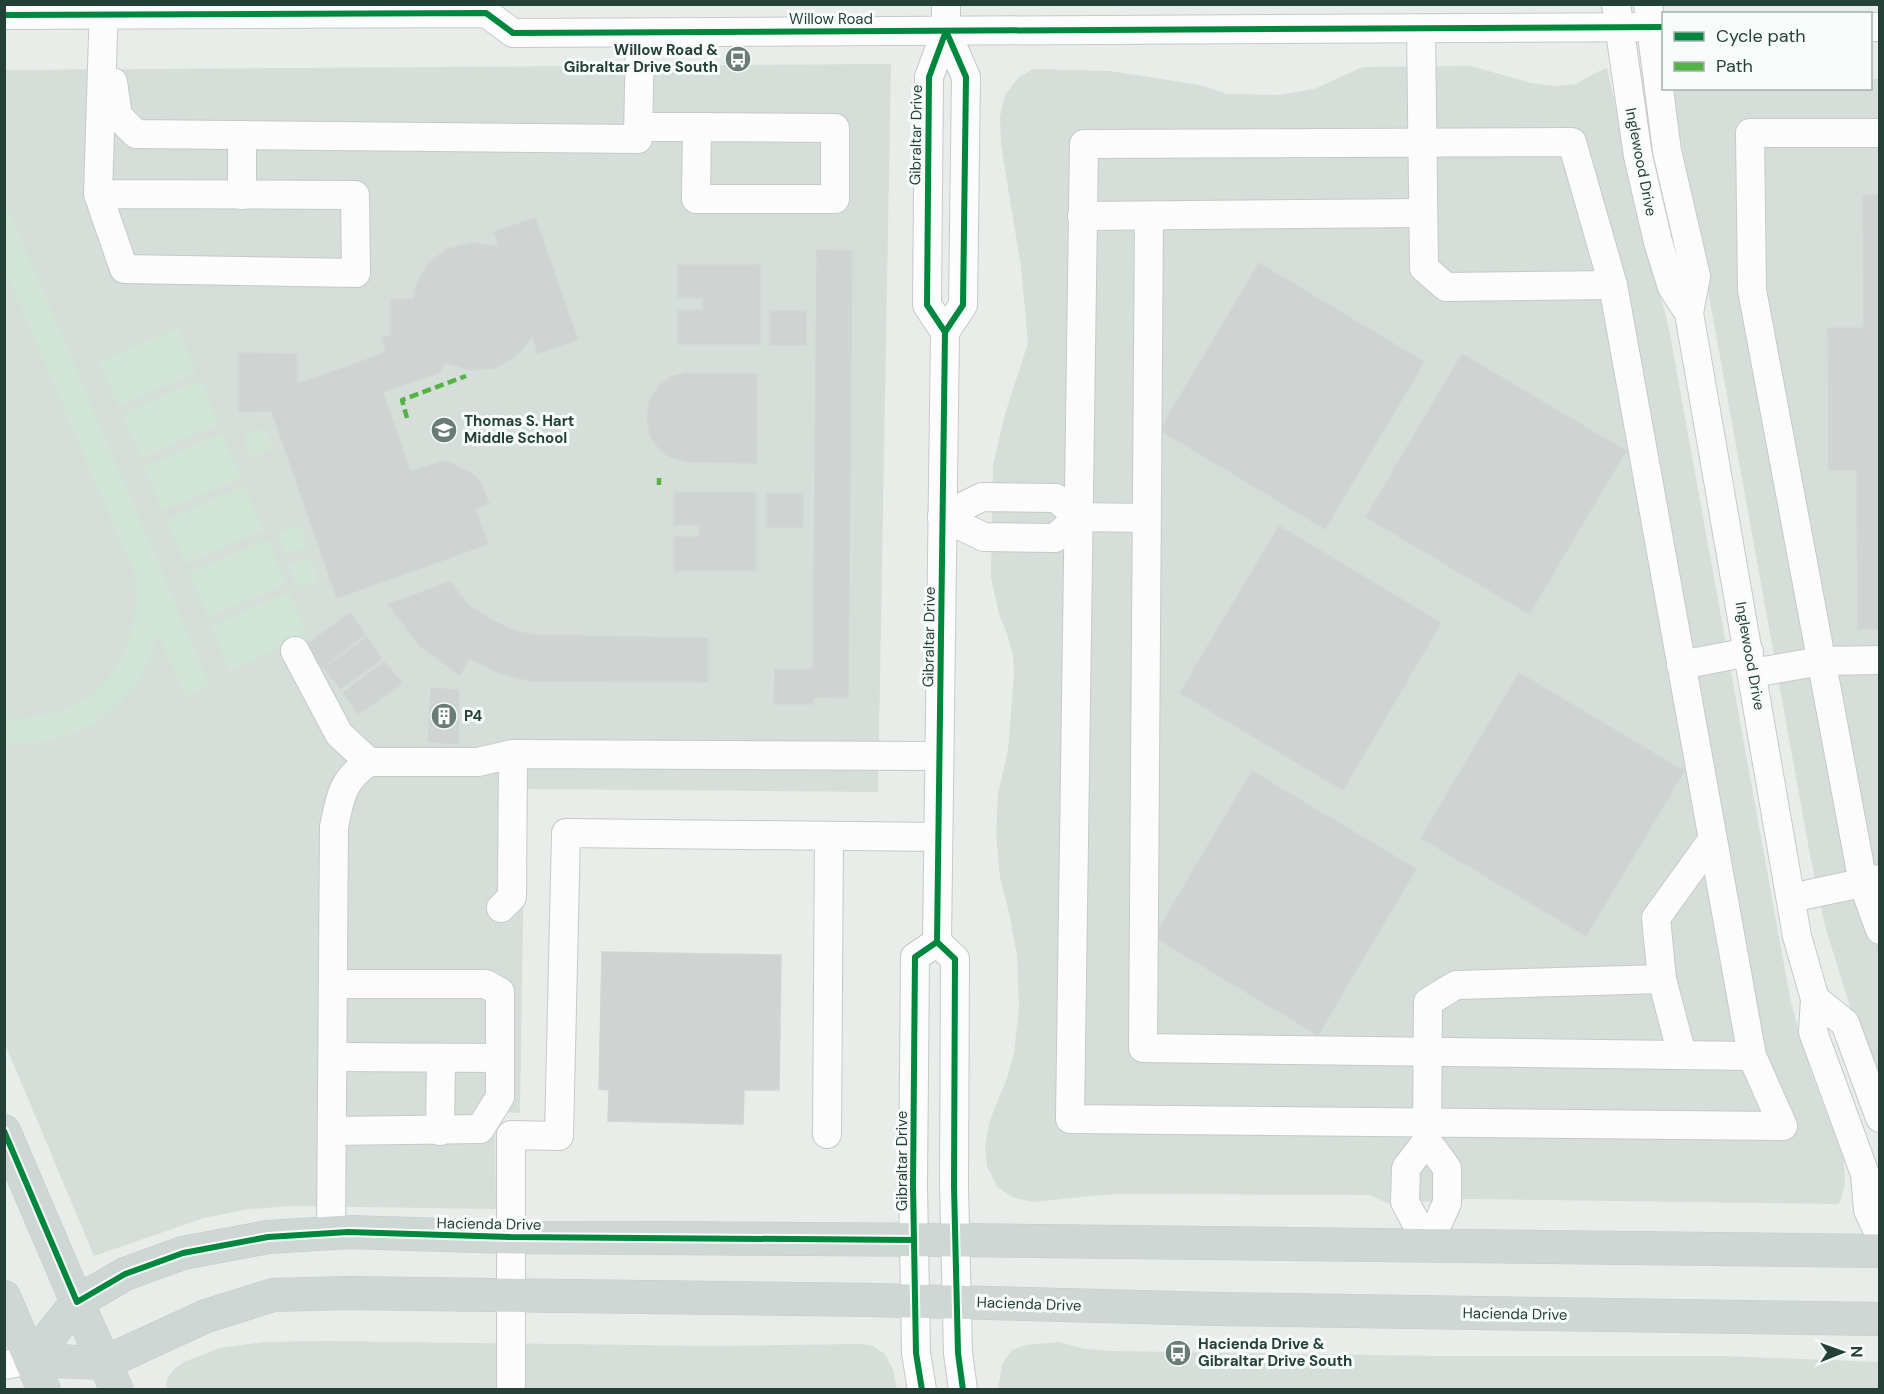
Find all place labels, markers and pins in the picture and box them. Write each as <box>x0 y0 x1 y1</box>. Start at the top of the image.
place label: Willow Road & Gibraltar Drive South <box>564 40 718 77</box>
bus stop icon: Willow Road & Gibraltar Drive South <box>723 44 753 74</box>
place label: Thomas S. Hart Middle School <box>464 411 574 448</box>
school or university icon: Thomas S. Hart Middle School <box>429 415 459 445</box>
building icon: P4 <box>429 701 459 731</box>
place label: P4 <box>464 706 483 726</box>
place label: Hacienda Drive & Gibraltar Drive South <box>1198 1334 1352 1371</box>
bus stop icon: Hacienda Drive & Gibraltar Drive South <box>1163 1338 1193 1368</box>

